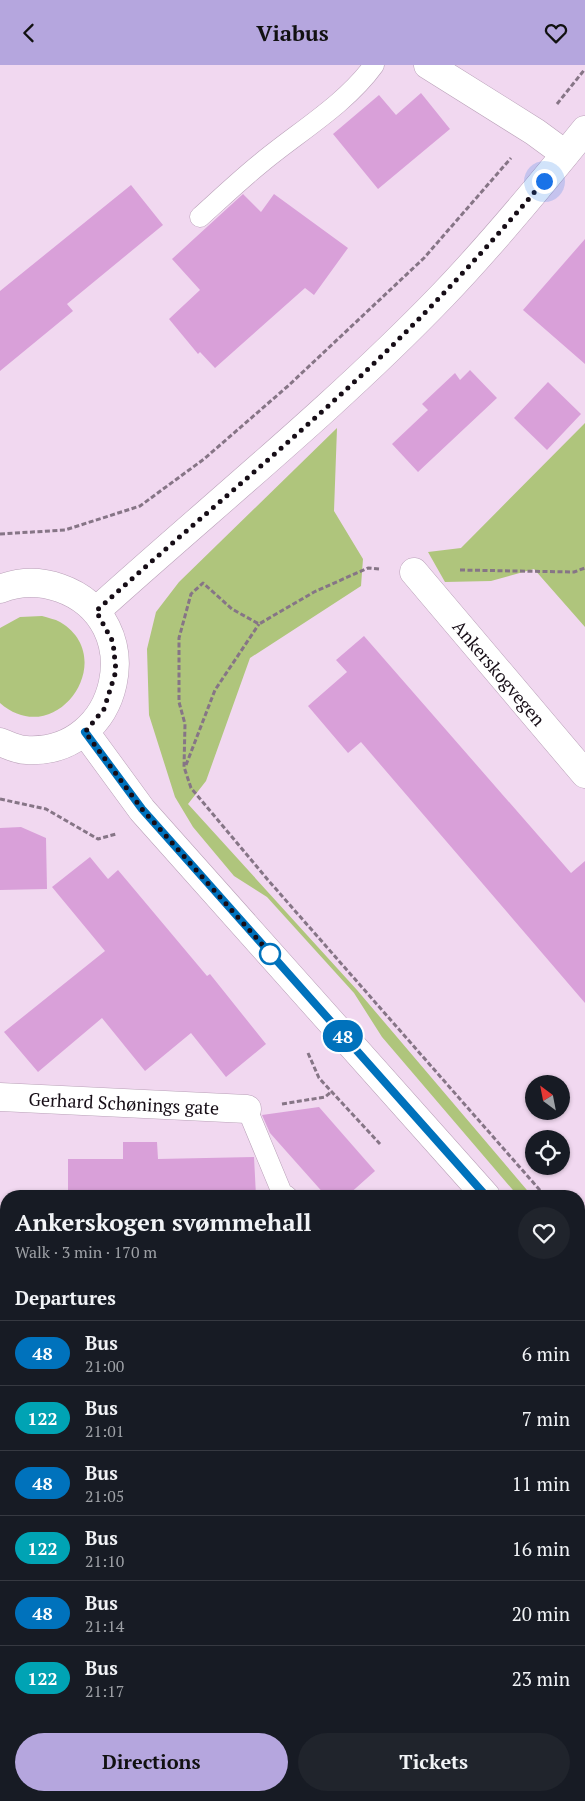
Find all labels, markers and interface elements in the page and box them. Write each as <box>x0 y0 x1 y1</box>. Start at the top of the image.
text: Viabus <box>256 18 329 47</box>
icon: back <box>15 19 43 47</box>
icon: heart <box>542 19 570 47</box>
your location <box>532 169 557 194</box>
street label: Ankerskogvegen <box>448 615 551 731</box>
unlabelled marker <box>259 943 281 965</box>
line badge: 48 <box>320 1020 366 1052</box>
text: 48 <box>333 1024 353 1048</box>
north arrow <box>525 1075 570 1120</box>
map controls <box>525 1075 570 1175</box>
street label: Gerhard Schønings gate <box>28 1086 220 1120</box>
button: locate <box>525 1130 570 1175</box>
text: Ankerskogen svømmehall <box>15 1206 312 1238</box>
button: heart <box>518 1207 570 1259</box>
text: Walk · 3 min · 170 m <box>15 1241 157 1263</box>
text: Departures <box>15 1285 116 1310</box>
text: Bus <box>85 1330 118 1355</box>
text: 48 <box>32 1341 53 1365</box>
text: 6 min <box>522 1341 570 1366</box>
text: 21:00 <box>85 1355 124 1377</box>
text: Bus <box>85 1395 118 1420</box>
text: 122 <box>27 1406 58 1430</box>
text: 7 min <box>522 1406 570 1431</box>
text: 21:01 <box>85 1420 124 1442</box>
text: Bus <box>85 1460 118 1485</box>
text: 48 <box>32 1471 53 1495</box>
text: 11 min <box>512 1471 570 1496</box>
text: 21:05 <box>85 1485 124 1507</box>
text: Bus <box>85 1525 118 1550</box>
text: 122 <box>27 1536 58 1560</box>
text: 16 min <box>512 1536 570 1561</box>
text: 21:10 <box>85 1550 124 1572</box>
text: Bus <box>85 1590 118 1615</box>
text: 48 <box>32 1601 53 1625</box>
text: 20 min <box>512 1601 570 1626</box>
text: 21:14 <box>85 1615 124 1637</box>
text: Bus <box>85 1655 118 1680</box>
text: 122 <box>27 1666 58 1690</box>
text: 23 min <box>512 1666 570 1691</box>
text: 21:17 <box>85 1680 124 1702</box>
button: Directions <box>15 1733 288 1791</box>
button: Tickets <box>298 1733 570 1791</box>

